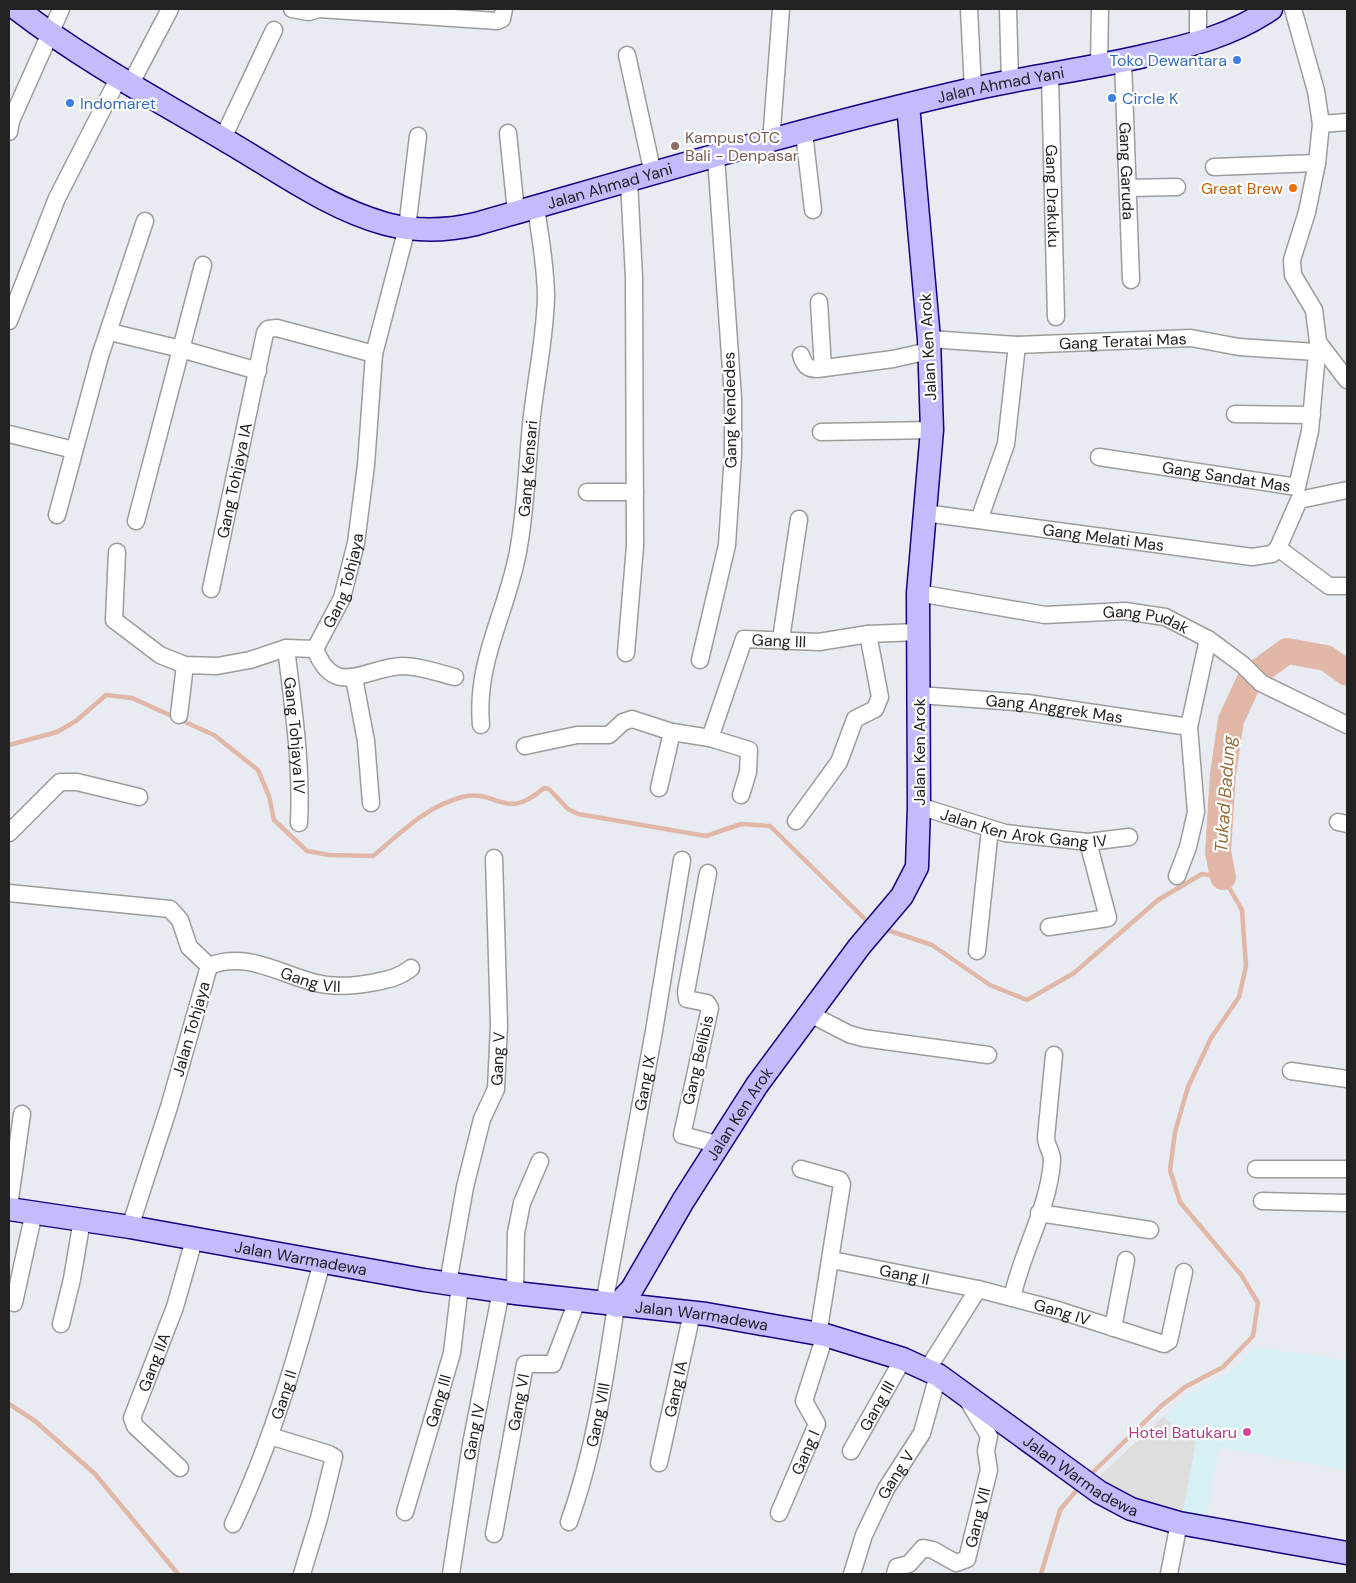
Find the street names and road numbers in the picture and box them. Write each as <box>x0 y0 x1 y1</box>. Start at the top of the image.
street label: Jalan Ahmad Yani <box>935 61 1066 108</box>
street label: Gang Garuda <box>1115 122 1139 220</box>
street label: Gang Drakuku <box>1041 144 1065 248</box>
street label: Jalan Ahmad Yani <box>544 158 675 214</box>
street label: Jalan Ken Arok <box>915 293 941 401</box>
street label: Gang Teratai Mas <box>1059 328 1187 354</box>
street label: Gang Kendedes <box>718 352 742 468</box>
street label: Gang Kensari <box>513 419 542 518</box>
street label: Gang Tohjaya IA <box>211 420 256 540</box>
street label: Gang Sandat Mas <box>1161 456 1292 496</box>
street label: Gang Melati Mas <box>1041 518 1165 556</box>
street label: Gang Tohjaya <box>318 532 368 632</box>
street label: Gang Pudak <box>1102 600 1193 638</box>
street label: Gang III <box>751 629 807 652</box>
street label: Gang Tohjaya IV <box>279 676 310 795</box>
street label: Gang Anggrek Mas <box>985 689 1124 728</box>
street label: Jalan Ken Arok <box>909 698 930 806</box>
street label: Jalan Ken Arok Gang IV <box>938 803 1109 852</box>
street label: Gang VII <box>278 962 341 996</box>
street label: Jalan Tohjaya <box>167 979 215 1079</box>
street label: Gang Belibis <box>678 1013 718 1107</box>
street label: Gang V <box>486 1031 509 1086</box>
street label: Gang IX <box>629 1053 660 1112</box>
street label: Jalan Ken Arok <box>701 1063 777 1164</box>
street label: Jalan Warmadewa <box>233 1236 369 1280</box>
street label: Gang II <box>878 1259 932 1290</box>
street label: Gang IV <box>1032 1294 1093 1330</box>
street label: Jalan Warmadewa <box>634 1296 770 1335</box>
street label: Gang IIA <box>133 1329 175 1395</box>
street label: Gang IA <box>659 1358 692 1419</box>
street label: Gang II <box>266 1367 301 1422</box>
street label: Gang III <box>420 1372 456 1430</box>
street label: Gang VI <box>503 1372 534 1432</box>
street label: Gang III <box>854 1377 899 1435</box>
street label: Gang VIII <box>581 1381 614 1449</box>
street label: Gang IV <box>458 1401 489 1462</box>
street label: Gang I <box>786 1427 824 1478</box>
street label: Jalan Warmadewa <box>1019 1430 1140 1521</box>
street label: Gang V <box>872 1446 919 1502</box>
street label: Gang VII <box>960 1485 995 1550</box>

